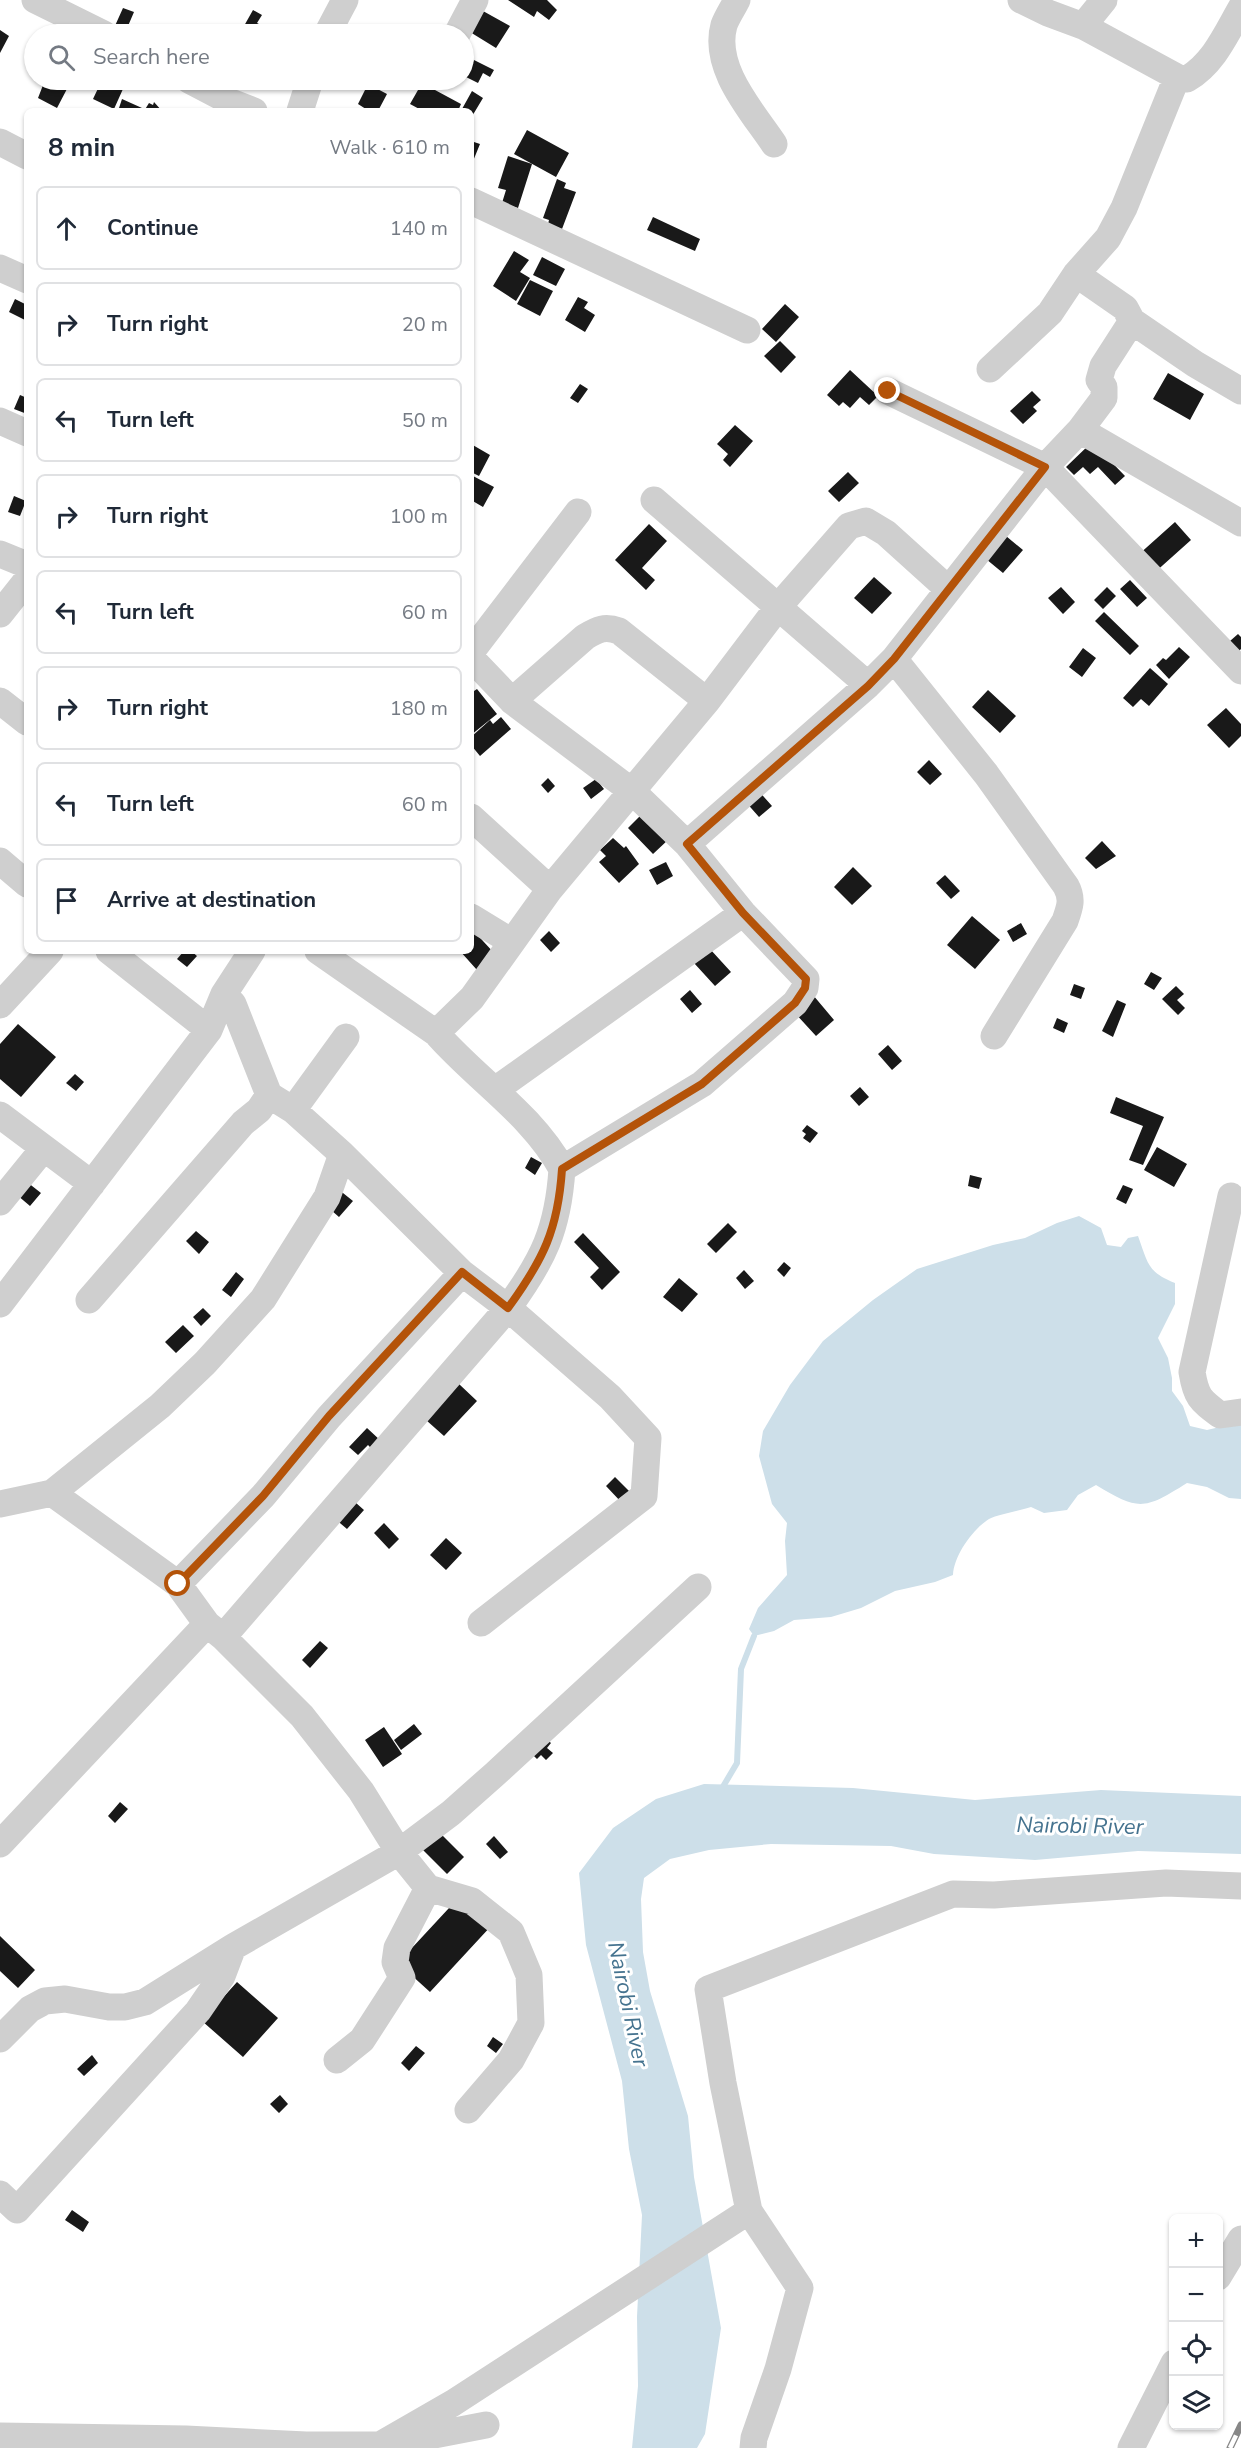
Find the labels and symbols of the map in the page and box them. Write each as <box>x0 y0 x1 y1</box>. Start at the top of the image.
route end <box>874 377 900 403</box>
route start <box>164 1570 190 1596</box>
water label: Nairobi River <box>1016 1810 1145 1842</box>
water label: Nairobi River <box>600 1939 656 2071</box>

